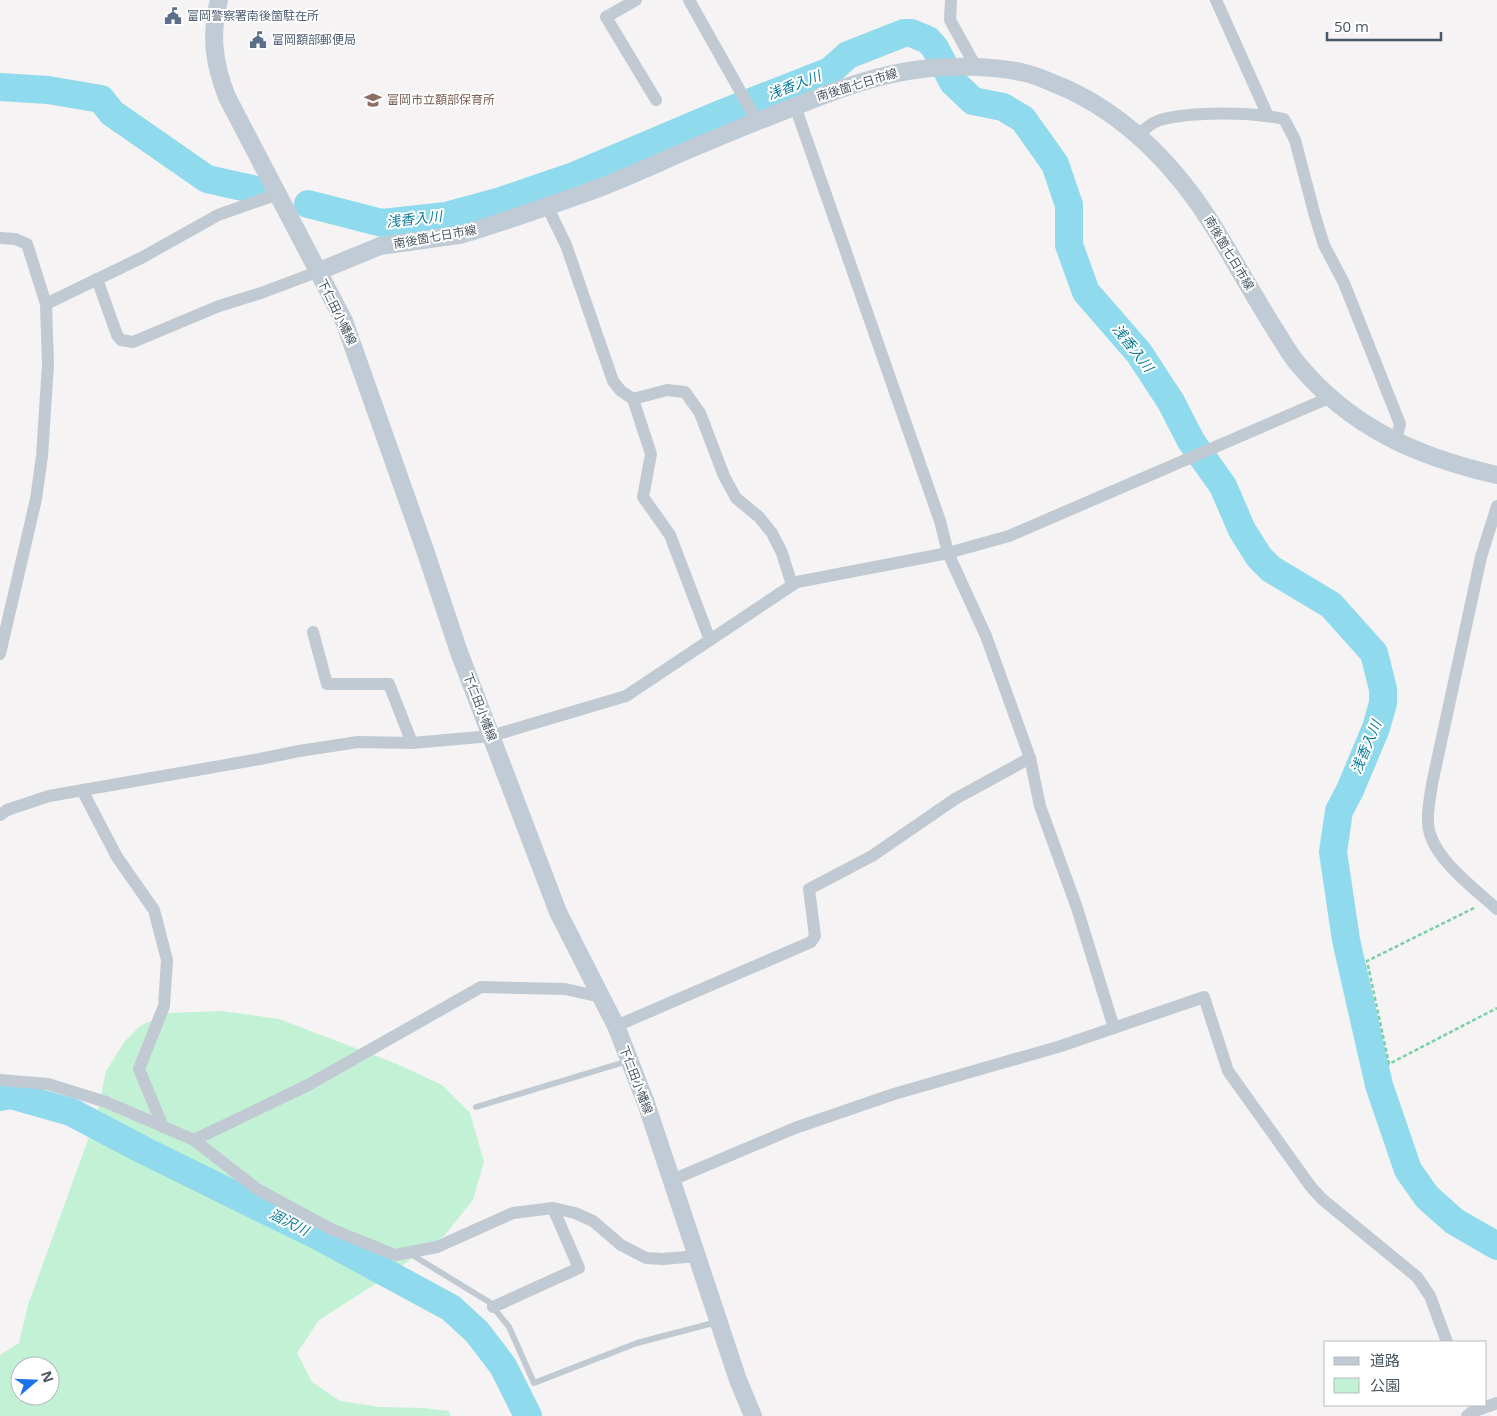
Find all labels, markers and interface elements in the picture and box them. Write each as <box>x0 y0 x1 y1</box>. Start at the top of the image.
public building icon: 富岡警察署南後箇駐在所 <box>163 6 183 26</box>
place label: 富岡警察署南後箇駐在所 <box>187 7 319 24</box>
scale bar <box>1327 10 1441 42</box>
text: 50 m <box>1334 16 1369 36</box>
public building icon: 富岡額部郵便局 <box>248 30 268 50</box>
place label: 富岡額部郵便局 <box>272 31 356 48</box>
street label: 南後箇七日市線 <box>814 64 900 105</box>
water label: 浅香入川 <box>764 65 825 103</box>
school or university icon: 富岡市立額部保育所 <box>363 90 383 110</box>
place label: 富岡市立額部保育所 <box>387 91 495 108</box>
water label: 浅香入川 <box>385 206 445 231</box>
street label: 南後箇七日市線 <box>1201 212 1258 293</box>
street label: 南後箇七日市線 <box>392 221 478 252</box>
street label: 下仁田小幡線 <box>314 276 361 348</box>
water label: 浅香入川 <box>1109 320 1159 377</box>
street label: 下仁田小幡線 <box>460 670 501 743</box>
water label: 浅香入川 <box>1346 715 1386 776</box>
street label: 下仁田小幡線 <box>616 1043 657 1116</box>
water label: 涸沢川 <box>266 1204 314 1240</box>
legend <box>1324 1341 1487 1406</box>
text: 道路 <box>1370 1350 1400 1370</box>
north arrow <box>10 1356 60 1406</box>
text: N <box>37 1368 59 1385</box>
text: 公園 <box>1370 1375 1400 1395</box>

